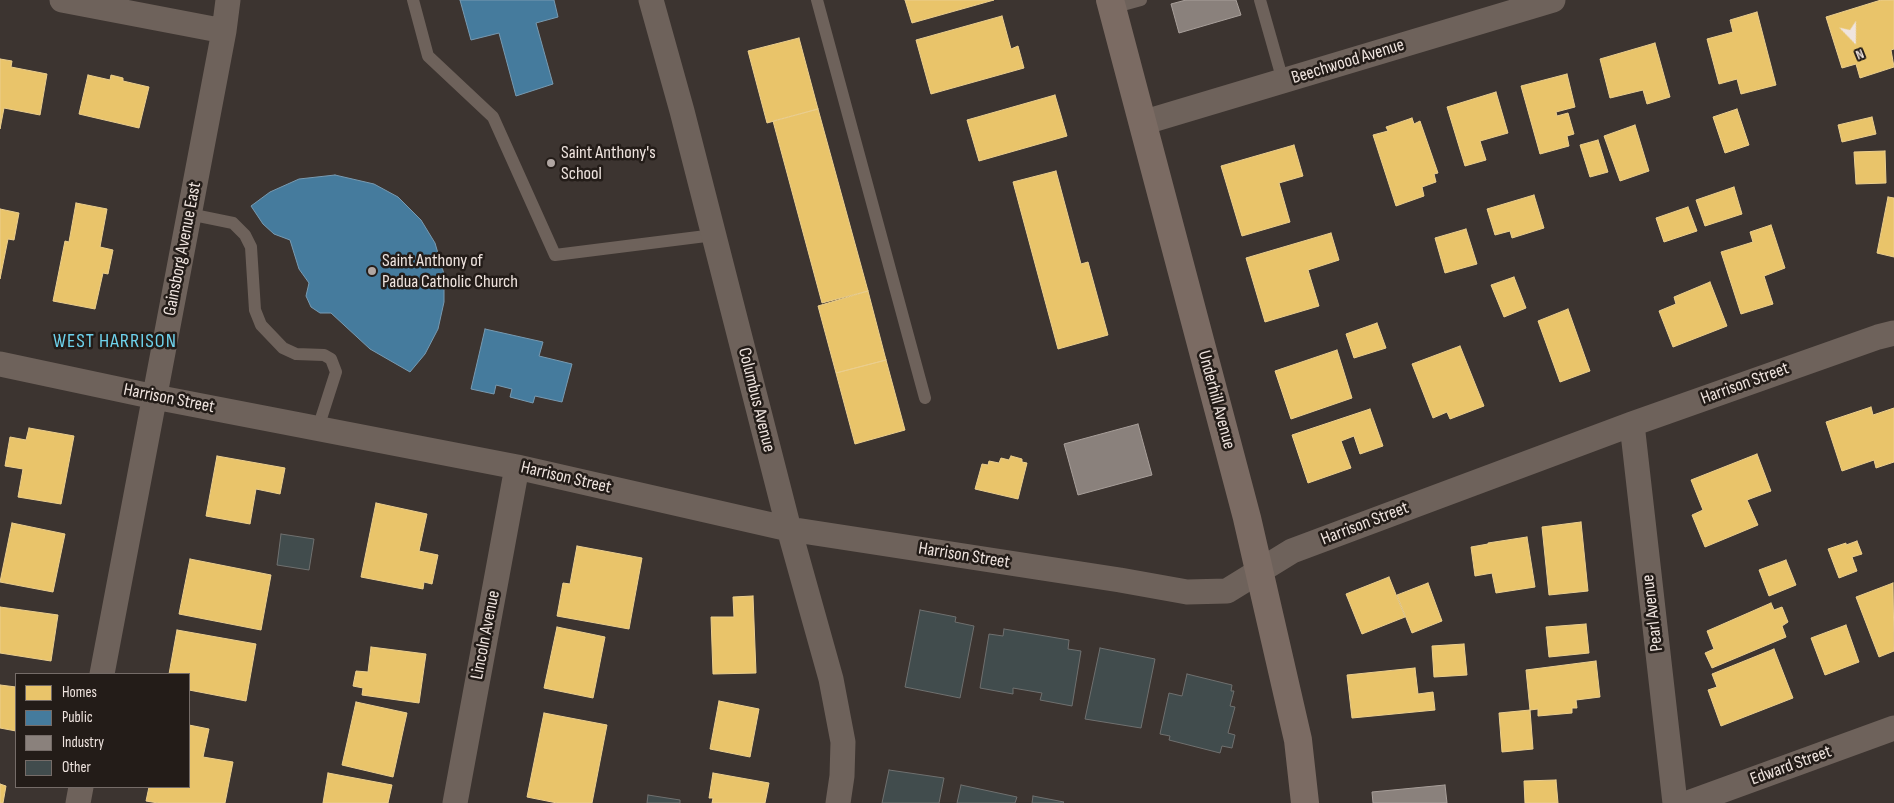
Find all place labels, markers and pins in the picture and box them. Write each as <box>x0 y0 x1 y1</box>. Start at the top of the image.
place label: Saint Anthony's School <box>561 142 656 184</box>
marker: Saint Anthony's School <box>545 157 557 169</box>
place label: Saint Anthony of Padua Catholic Church <box>382 250 518 292</box>
marker: Saint Anthony of Padua Catholic Church <box>366 265 378 277</box>

